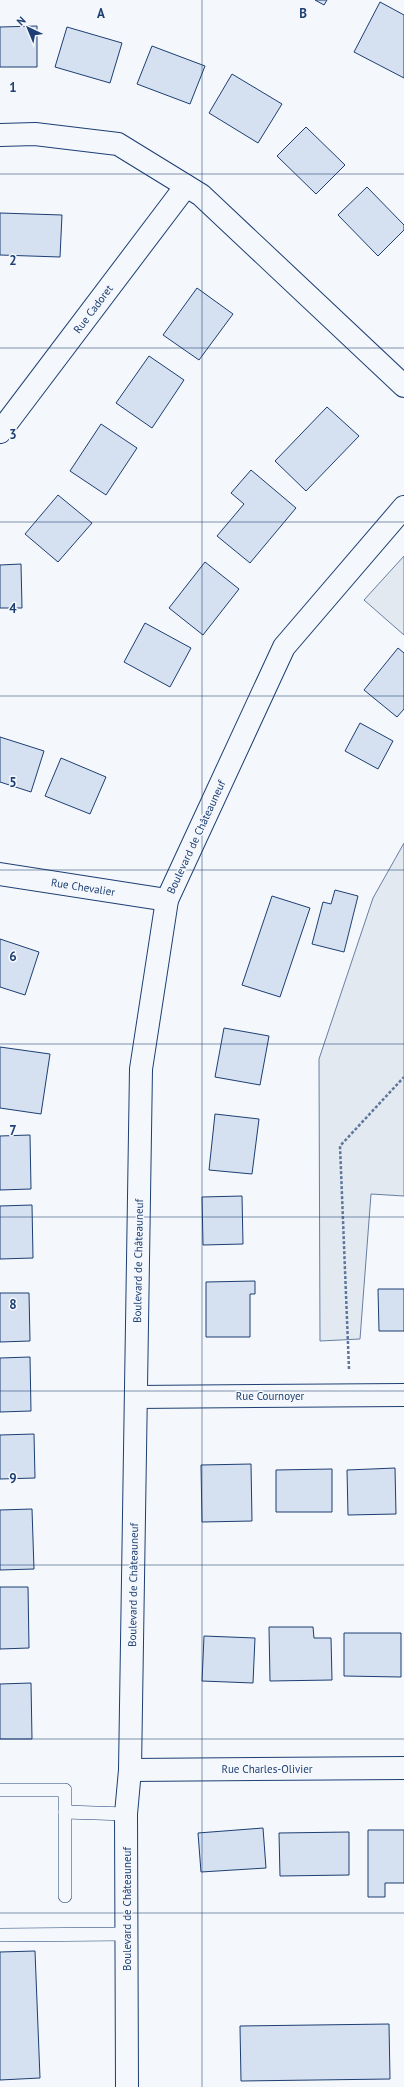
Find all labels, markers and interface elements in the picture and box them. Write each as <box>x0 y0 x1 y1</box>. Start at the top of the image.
text: A <box>97 5 105 22</box>
text: B <box>299 5 307 22</box>
north arrow <box>8 8 48 48</box>
text: N <box>14 13 29 28</box>
text: 1 <box>9 79 17 96</box>
text: 2 <box>9 252 17 269</box>
street label: Rue Cadoret <box>70 282 116 336</box>
text: 3 <box>9 426 17 443</box>
text: 4 <box>9 600 17 617</box>
text: 5 <box>9 774 17 791</box>
street label: Boulevard de Châteauneuf <box>163 777 229 896</box>
street label: Rue Chevalier <box>50 875 116 899</box>
text: 6 <box>9 948 17 965</box>
text: 7 <box>9 1122 17 1139</box>
street label: Boulevard de Châteauneuf <box>130 1198 146 1323</box>
text: 8 <box>9 1296 17 1313</box>
street label: Rue Cournoyer <box>236 1389 304 1403</box>
text: 9 <box>9 1470 17 1487</box>
street label: Boulevard de Châteauneuf <box>125 1522 141 1647</box>
street label: Rue Charles-Olivier <box>221 1762 313 1776</box>
street label: Boulevard de Châteauneuf <box>120 1847 134 1971</box>

